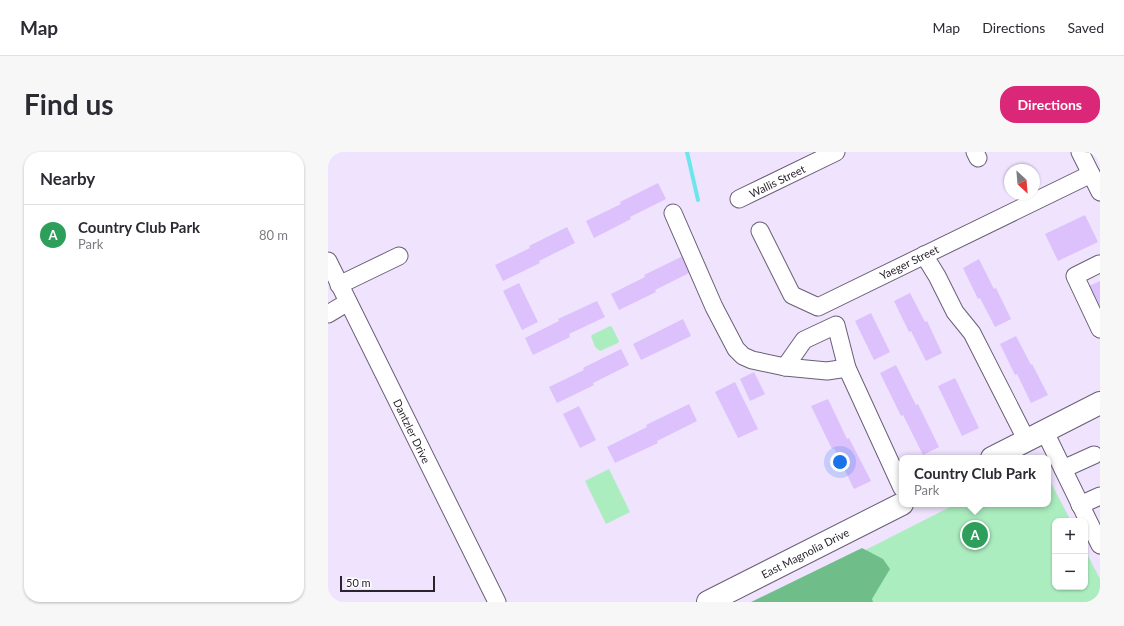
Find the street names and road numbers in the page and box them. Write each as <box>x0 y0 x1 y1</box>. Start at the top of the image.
street label: Wallis Street <box>747 162 807 200</box>
street label: Yaeger Street <box>877 242 941 282</box>
street label: Dantzler Drive <box>391 397 433 465</box>
street label: East Magnolia Drive <box>759 525 851 581</box>

